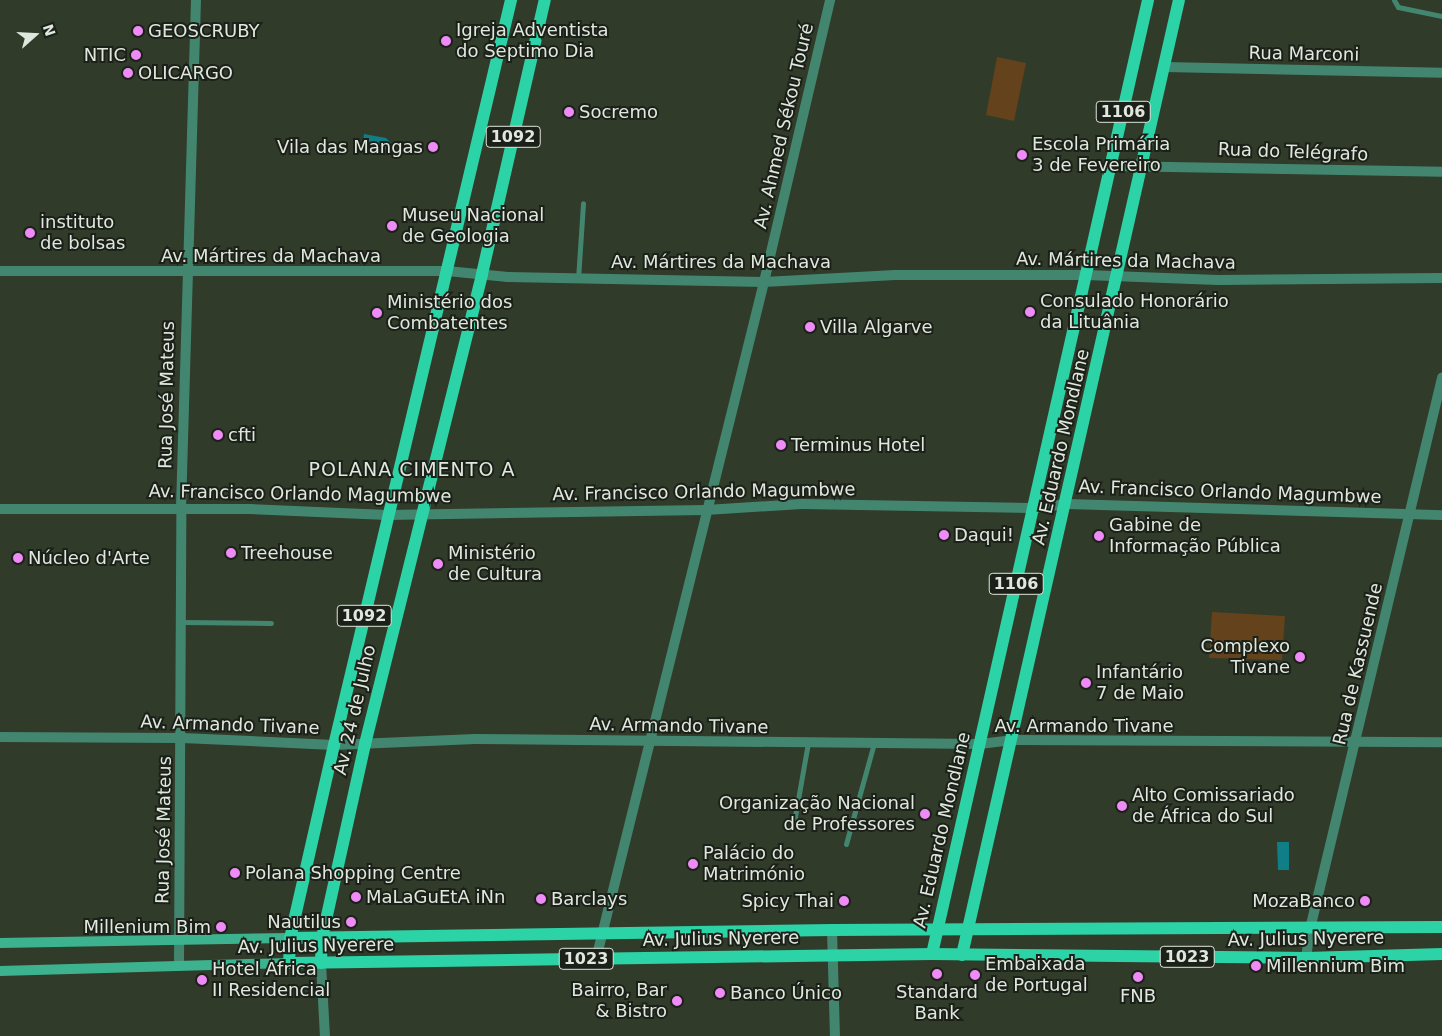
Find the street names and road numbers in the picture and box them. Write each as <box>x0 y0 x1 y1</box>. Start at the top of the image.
street label: Av. Ahmed Sékou Touré <box>750 21 818 231</box>
street label: Rua Marconi <box>1248 42 1360 66</box>
road number: 1106 <box>1096 98 1150 125</box>
road number: 1092 <box>486 124 540 150</box>
street label: Rua do Telégrafo <box>1218 139 1368 165</box>
street label: Av. Mártires da Machava <box>161 245 381 267</box>
street label: Av. Mártires da Machava <box>1016 248 1236 274</box>
street label: Av. Mártires da Machava <box>611 251 831 273</box>
street label: Rua José Mateus <box>155 321 179 469</box>
street label: Av. Eduardo Mondlane <box>1028 347 1094 547</box>
street label: Av. Francisco Orlando Magumbwe <box>1078 476 1382 508</box>
street label: Av. Francisco Orlando Magumbwe <box>552 479 856 505</box>
street label: Av. Francisco Orlando Magumbwe <box>148 481 452 507</box>
road number: 1106 <box>988 570 1044 598</box>
street label: Rua de Kassuende <box>1329 581 1387 747</box>
road number: 1092 <box>336 602 392 630</box>
street label: Av. 24 de Julho <box>330 643 380 777</box>
street label: Av. Armando Tivane <box>140 711 320 739</box>
street label: Av. Armando Tivane <box>589 714 769 738</box>
street label: Av. Armando Tivane <box>994 715 1174 737</box>
street label: Av. Eduardo Mondlane <box>909 730 975 930</box>
street label: Rua José Mateus <box>152 756 176 904</box>
street label: Av. Julius Nyerere <box>643 927 799 951</box>
street label: Av. Julius Nyerere <box>1228 927 1384 951</box>
street label: Av. Julius Nyerere <box>238 934 394 958</box>
road number: 1023 <box>1160 944 1214 970</box>
road number: 1023 <box>558 946 614 972</box>

